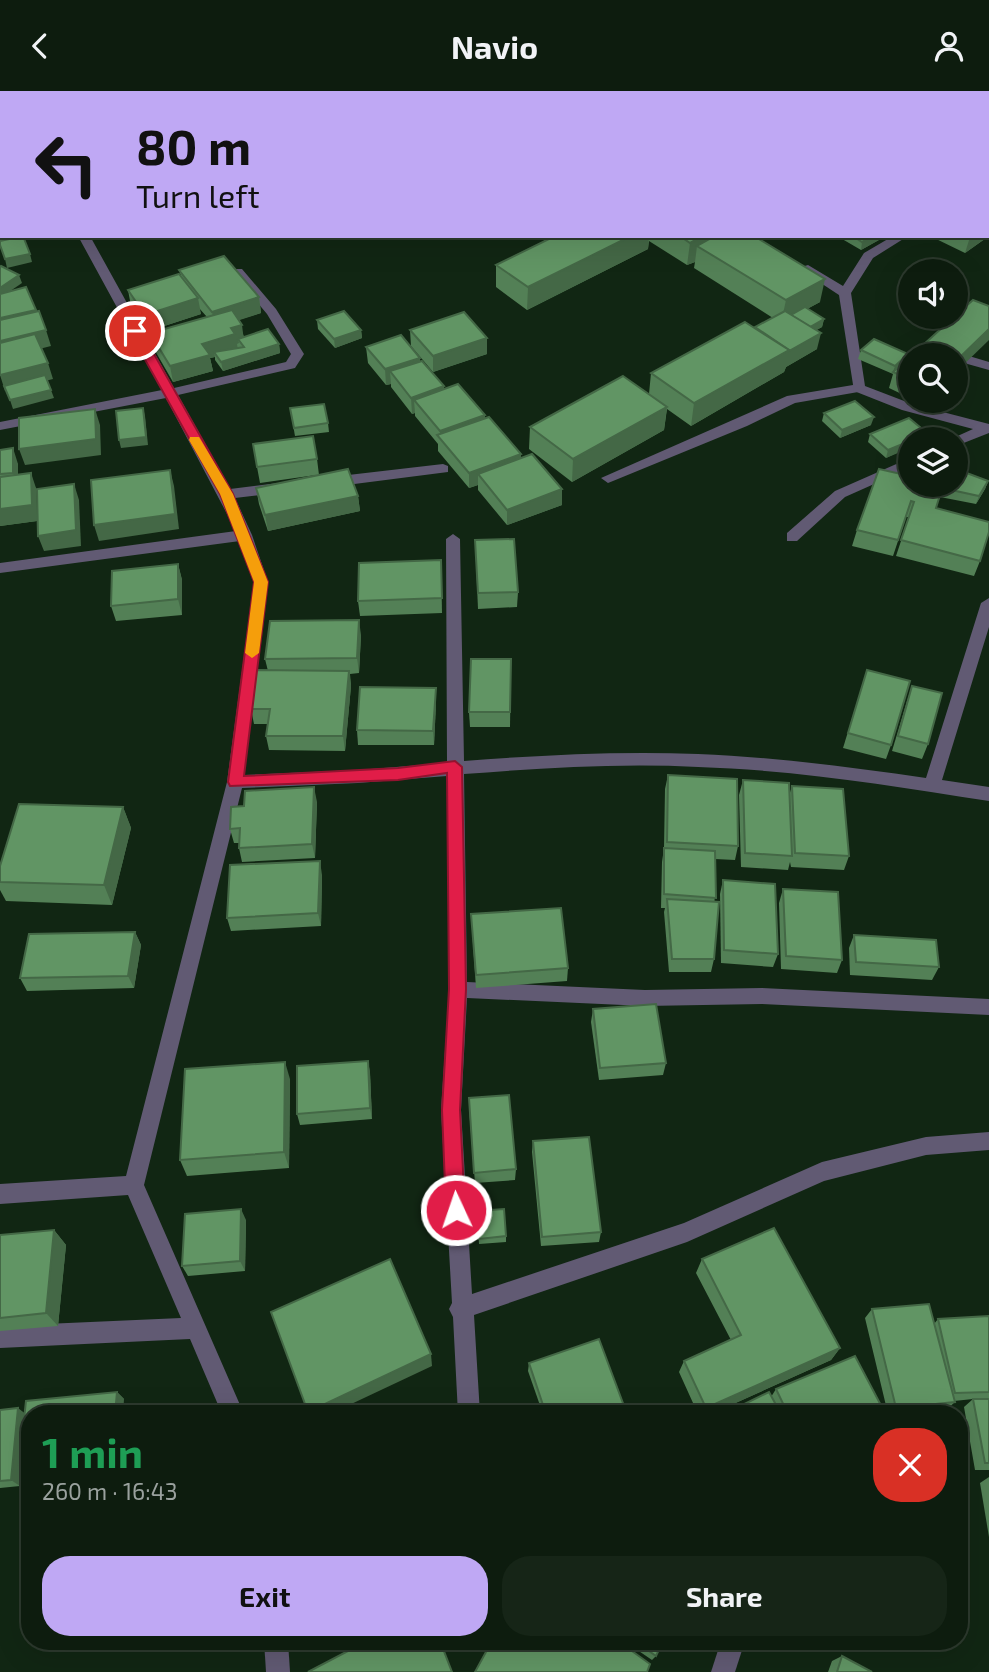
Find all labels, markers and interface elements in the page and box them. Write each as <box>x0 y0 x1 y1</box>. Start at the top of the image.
icon: back <box>21 27 59 65</box>
text: Navio <box>451 27 538 65</box>
icon: person <box>930 27 968 65</box>
text: 80 m <box>136 116 251 175</box>
icon: left <box>21 119 112 210</box>
text: Turn left <box>136 176 260 214</box>
map controls <box>898 259 968 497</box>
button: sound <box>898 259 968 329</box>
pin <box>105 301 165 361</box>
icon: arrive <box>116 312 154 350</box>
button: search <box>898 343 968 413</box>
button: layers <box>898 427 968 497</box>
position arrow <box>419 1173 493 1247</box>
text: 1 min <box>42 1426 143 1476</box>
button: close <box>873 1428 947 1502</box>
text: 260 m · 16:43 <box>42 1477 178 1505</box>
button: Exit <box>42 1556 488 1636</box>
button: Share <box>502 1556 947 1636</box>

